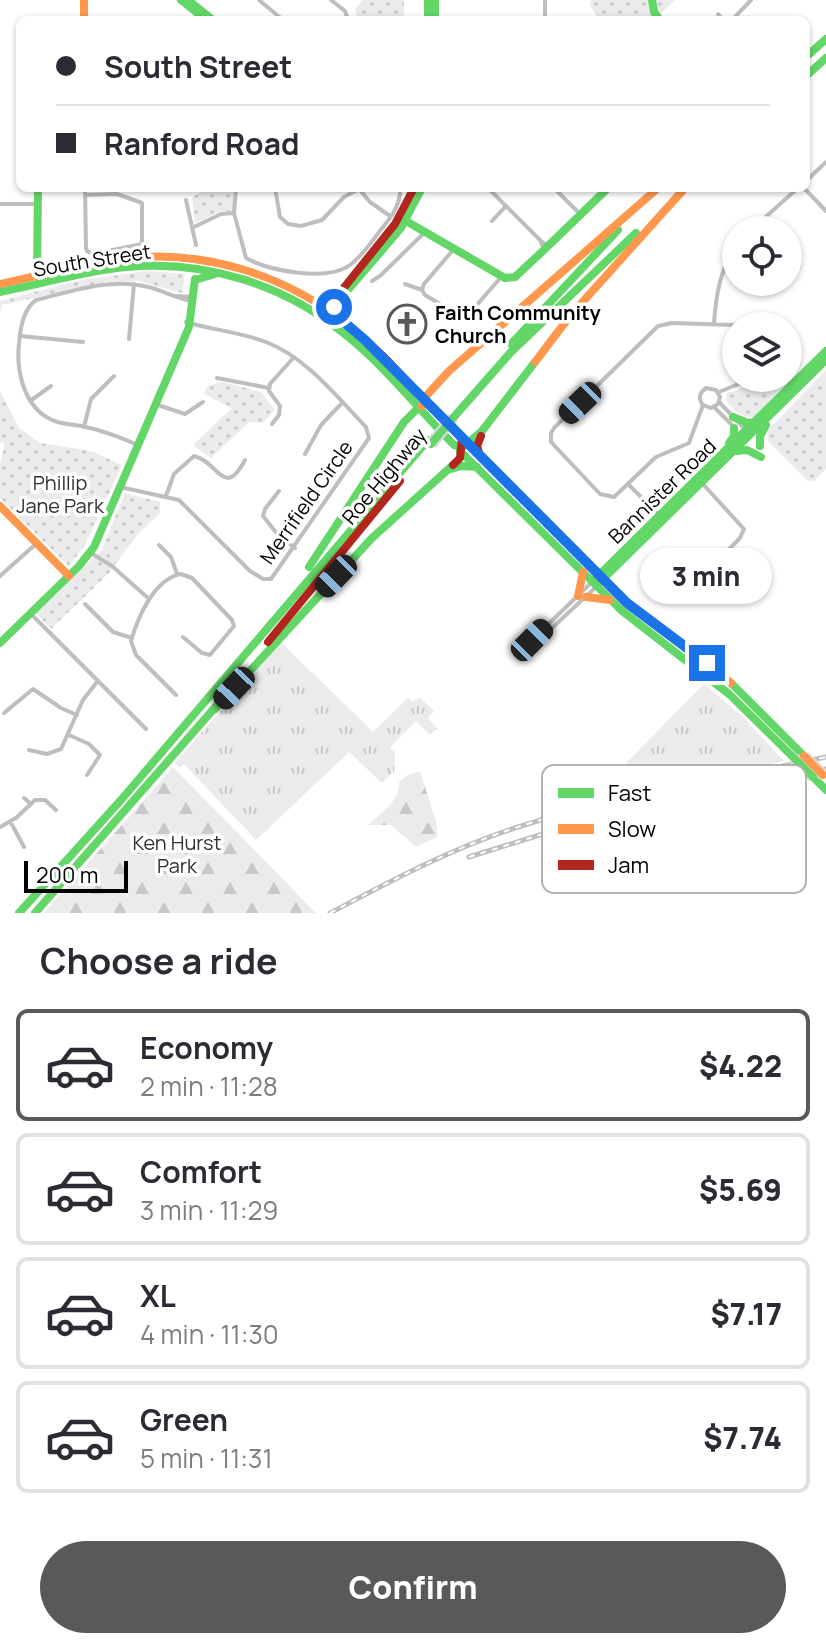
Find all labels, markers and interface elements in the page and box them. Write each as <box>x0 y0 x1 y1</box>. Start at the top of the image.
text: South Street <box>104 46 292 87</box>
text: Ranford Road <box>104 123 299 164</box>
map controls <box>722 216 802 392</box>
button: locate <box>722 216 802 296</box>
street label: South Street <box>31 237 153 283</box>
route start <box>316 289 352 325</box>
place label: Faith Community Church <box>435 299 601 349</box>
church icon: Faith Community Church <box>386 303 428 345</box>
button: layers <box>722 312 802 392</box>
car <box>554 378 606 428</box>
street label: Roe Highway <box>336 422 433 530</box>
street label: Bannister Road <box>602 433 722 549</box>
street label: Merrifield Circle <box>253 435 359 569</box>
park label: Phillip Jane Park <box>16 469 105 519</box>
callout: 3 min <box>641 547 773 603</box>
car <box>311 550 361 602</box>
text: 3 min <box>672 558 740 594</box>
car <box>507 615 557 665</box>
route end <box>689 645 725 681</box>
car <box>209 662 259 714</box>
legend <box>542 765 806 893</box>
text: Fast <box>608 778 651 808</box>
text: Slow <box>608 814 656 844</box>
park label: Ken Hurst Park <box>132 829 222 879</box>
text: Jam <box>608 850 649 880</box>
scale bar <box>24 857 128 893</box>
text: 200 m <box>36 860 98 890</box>
text: Choose a ride <box>40 936 278 985</box>
text: Economy <box>140 1027 273 1068</box>
icon: car <box>44 1029 116 1101</box>
text: $4.22 <box>699 1045 782 1086</box>
text: 2 min · 11:28 <box>140 1068 278 1104</box>
text: Comfort <box>140 1151 262 1192</box>
icon: car <box>44 1153 116 1225</box>
text: $5.69 <box>699 1169 782 1210</box>
text: 3 min · 11:29 <box>140 1192 278 1228</box>
text: XL <box>140 1275 176 1316</box>
icon: car <box>44 1277 116 1349</box>
text: $7.17 <box>711 1293 782 1334</box>
text: 4 min · 11:30 <box>140 1316 279 1352</box>
text: Green <box>140 1399 228 1440</box>
icon: car <box>44 1401 116 1473</box>
text: $7.74 <box>703 1417 782 1458</box>
text: 5 min · 11:31 <box>140 1440 273 1476</box>
button: Confirm <box>40 1541 786 1633</box>

